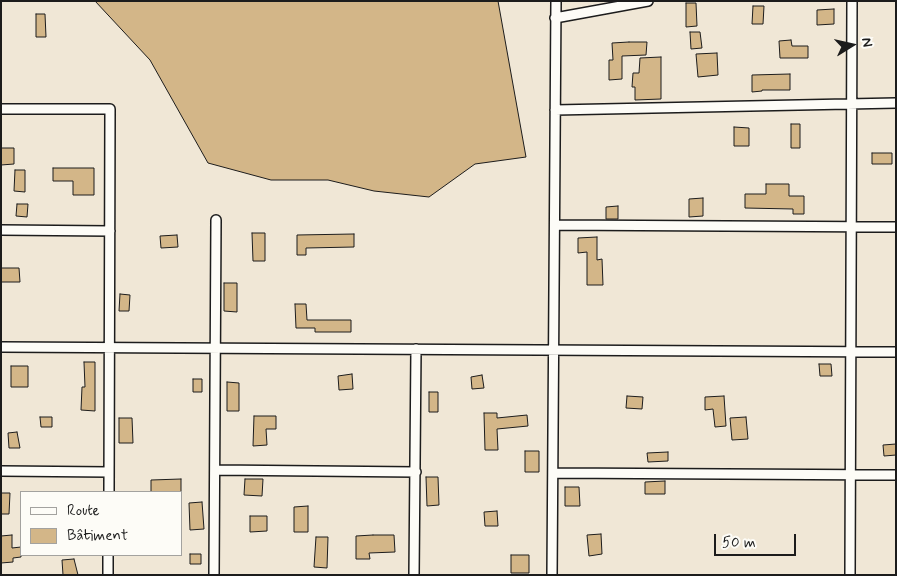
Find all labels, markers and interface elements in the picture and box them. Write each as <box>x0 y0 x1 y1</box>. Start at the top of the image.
north arrow <box>827 20 877 70</box>
text: N <box>857 36 876 49</box>
legend <box>20 491 182 556</box>
text: Route <box>67 501 100 521</box>
scale bar <box>717 524 800 556</box>
text: Bâtiment <box>67 526 128 546</box>
text: 50 m <box>722 533 756 553</box>

